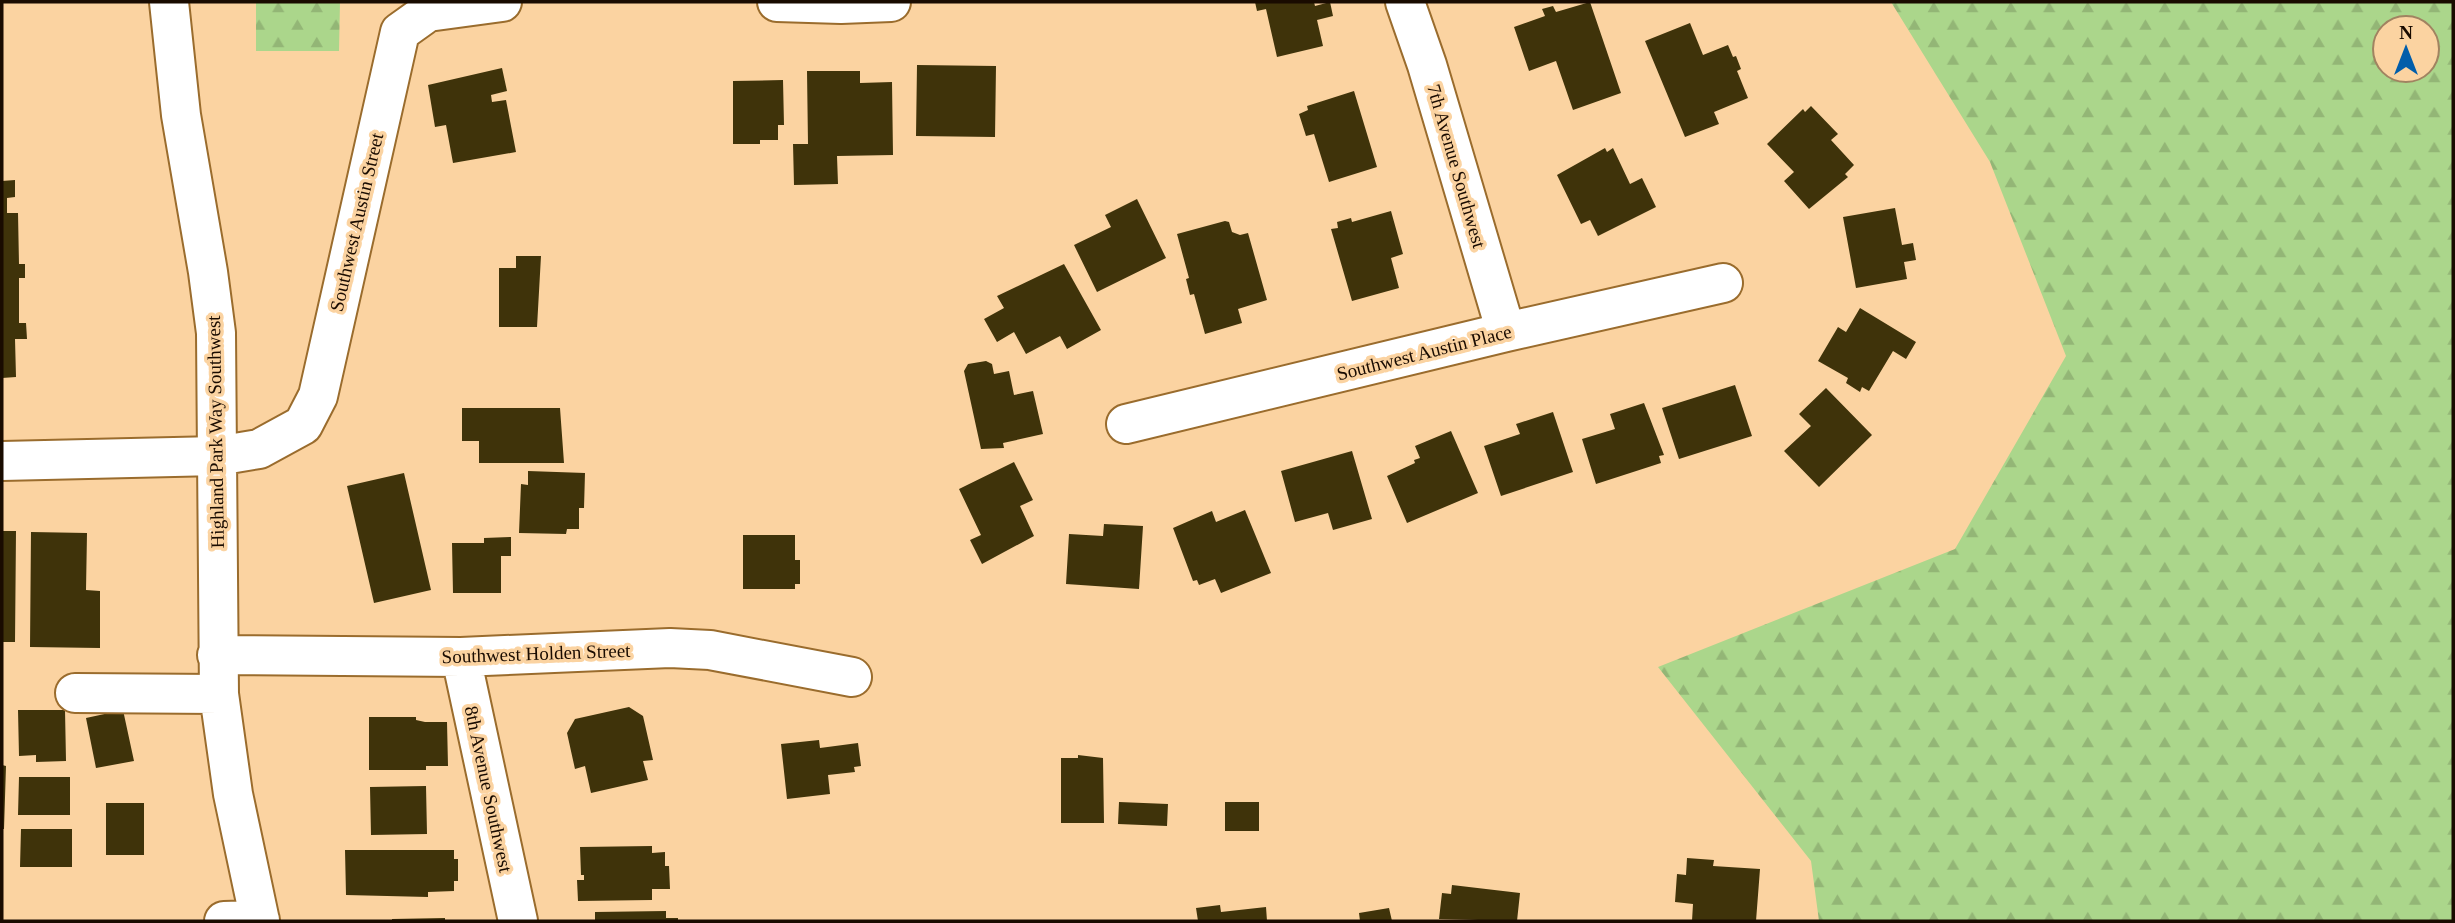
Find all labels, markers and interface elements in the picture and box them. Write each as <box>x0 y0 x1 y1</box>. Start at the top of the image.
north arrow <box>2371 14 2441 84</box>
text: N <box>2399 22 2413 43</box>
street label: 7th Avenue Southwest <box>1423 82 1490 251</box>
street label: Southwest Austin Street <box>326 130 387 313</box>
street label: Highland Park Way Southwest <box>203 315 228 549</box>
street label: Southwest Austin Place <box>1335 321 1514 384</box>
street label: Southwest Holden Street <box>441 640 632 667</box>
street label: 8th Avenue Southwest <box>461 704 517 875</box>

